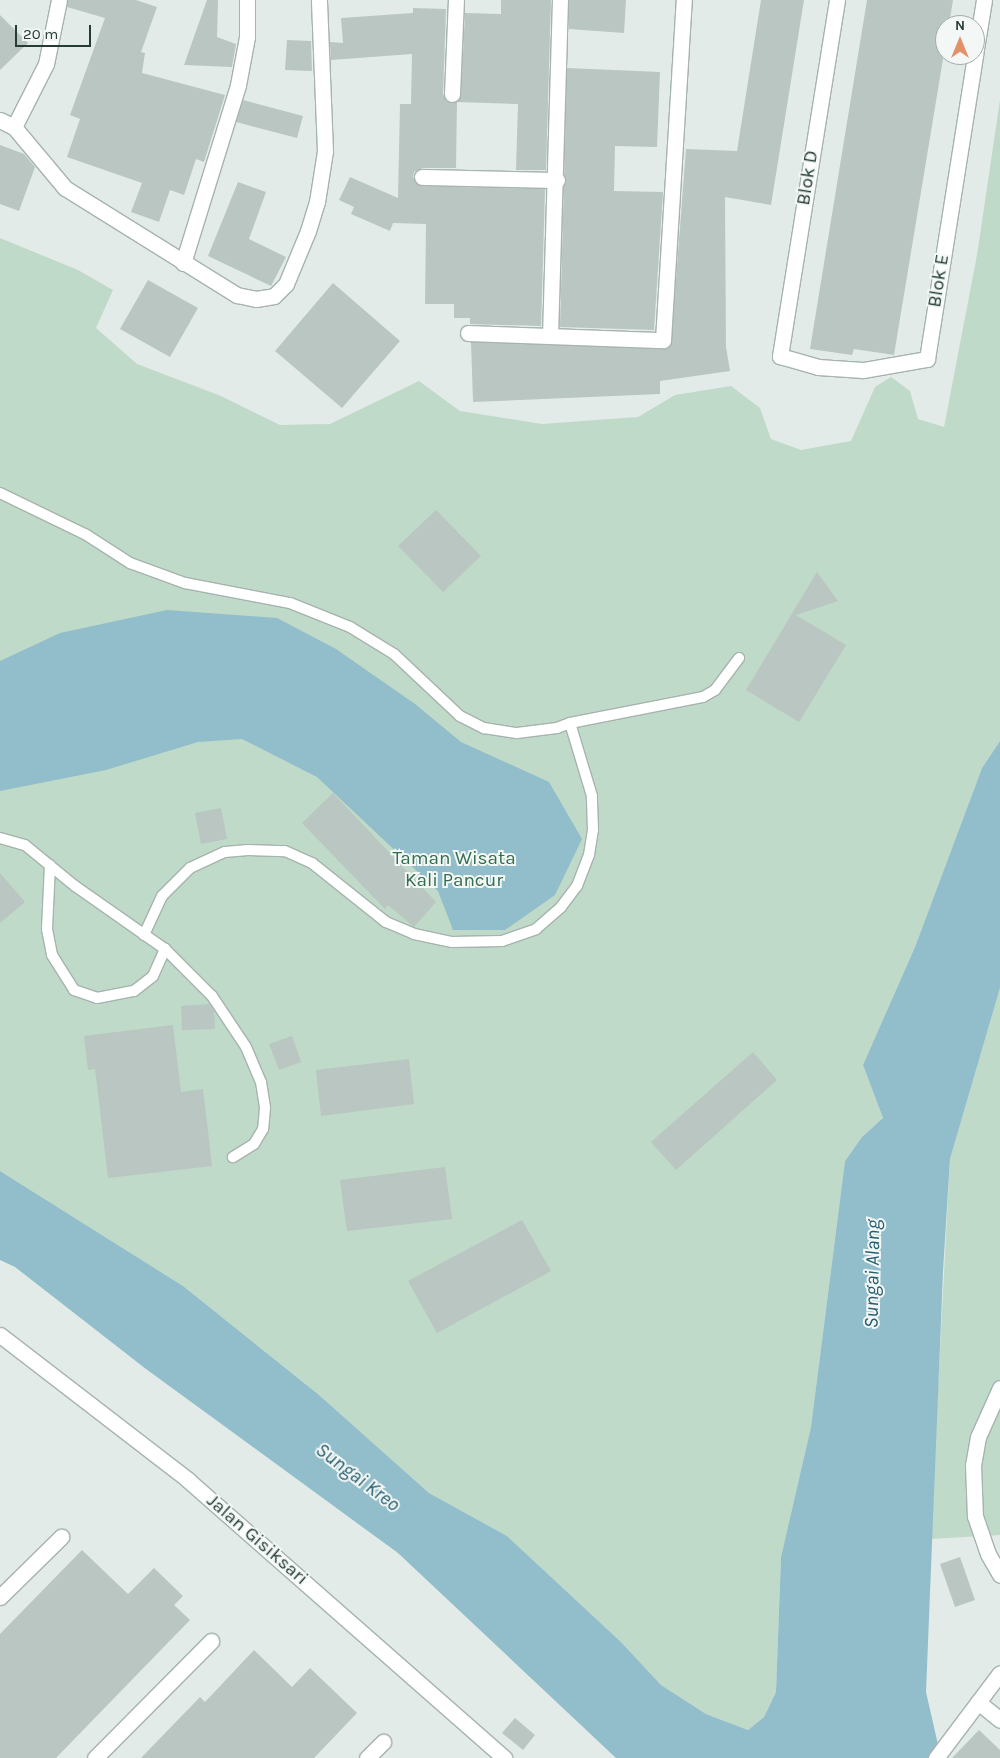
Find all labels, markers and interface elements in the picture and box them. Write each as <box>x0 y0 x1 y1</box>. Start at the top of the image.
scale bar <box>18 15 94 47</box>
north arrow <box>935 15 985 65</box>
text: N <box>955 17 965 34</box>
text: 20 m <box>23 25 58 43</box>
street label: Blok D <box>792 149 824 207</box>
street label: Blok E <box>924 253 954 309</box>
park label: Taman Wisata Kali Pancur <box>392 848 516 892</box>
water label: Sungai Alang <box>859 1219 885 1329</box>
water label: Sungai Kreo <box>311 1437 405 1517</box>
street label: Jalan Gisiksari <box>202 1490 312 1590</box>

